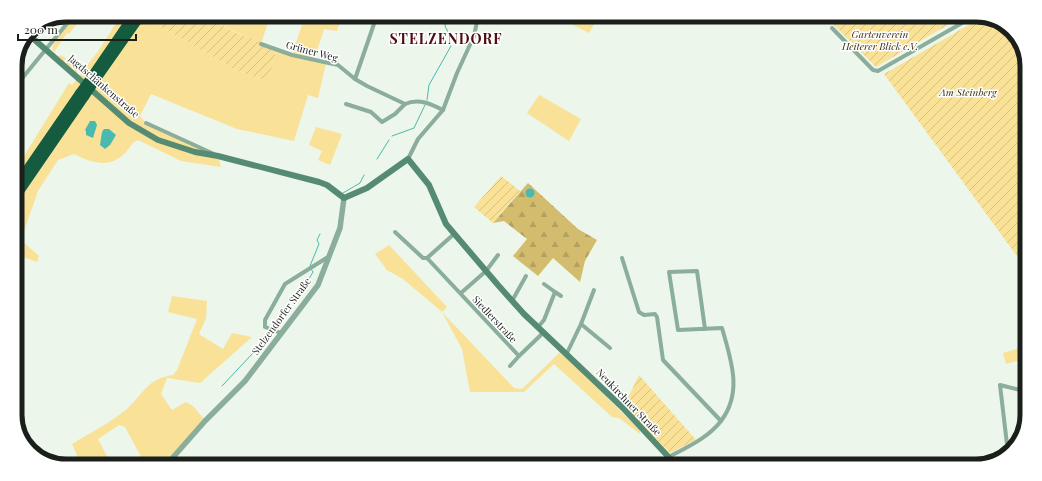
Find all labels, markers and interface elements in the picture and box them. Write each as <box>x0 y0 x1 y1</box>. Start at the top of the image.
scale bar <box>18 16 136 42</box>
text: 200 m <box>24 21 58 37</box>
park label: Gartenverein Heiterer Blick e.V. <box>841 27 918 53</box>
district label: STELZENDORF <box>389 29 503 48</box>
street label: Grüner Weg <box>284 37 340 65</box>
street label: Jagdschänkenstraße <box>65 51 142 121</box>
park label: Am Steinberg <box>939 85 998 99</box>
street label: Stelzendorfer Straße <box>248 274 314 358</box>
street label: Siedlerstraße <box>469 292 521 346</box>
street label: Neukirchner Straße <box>593 365 665 439</box>

